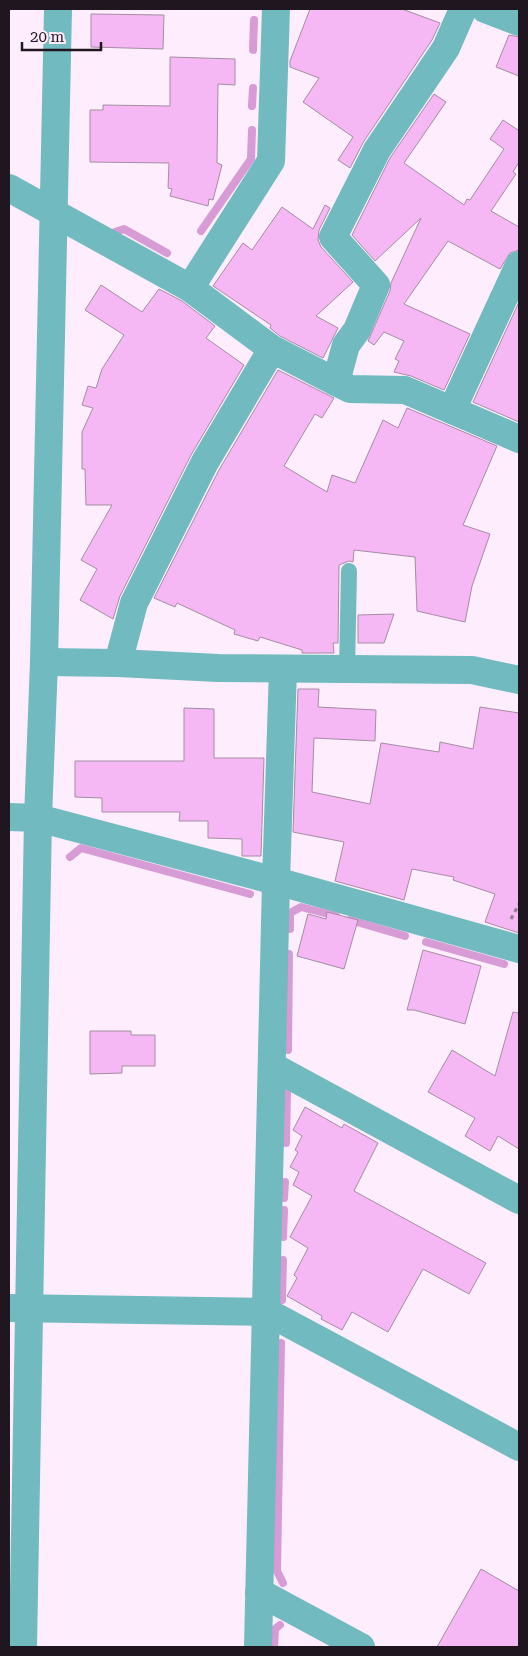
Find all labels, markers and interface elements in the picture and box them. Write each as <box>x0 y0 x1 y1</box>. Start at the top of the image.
scale bar <box>22 20 101 52</box>
text: 20 m <box>30 28 65 46</box>

